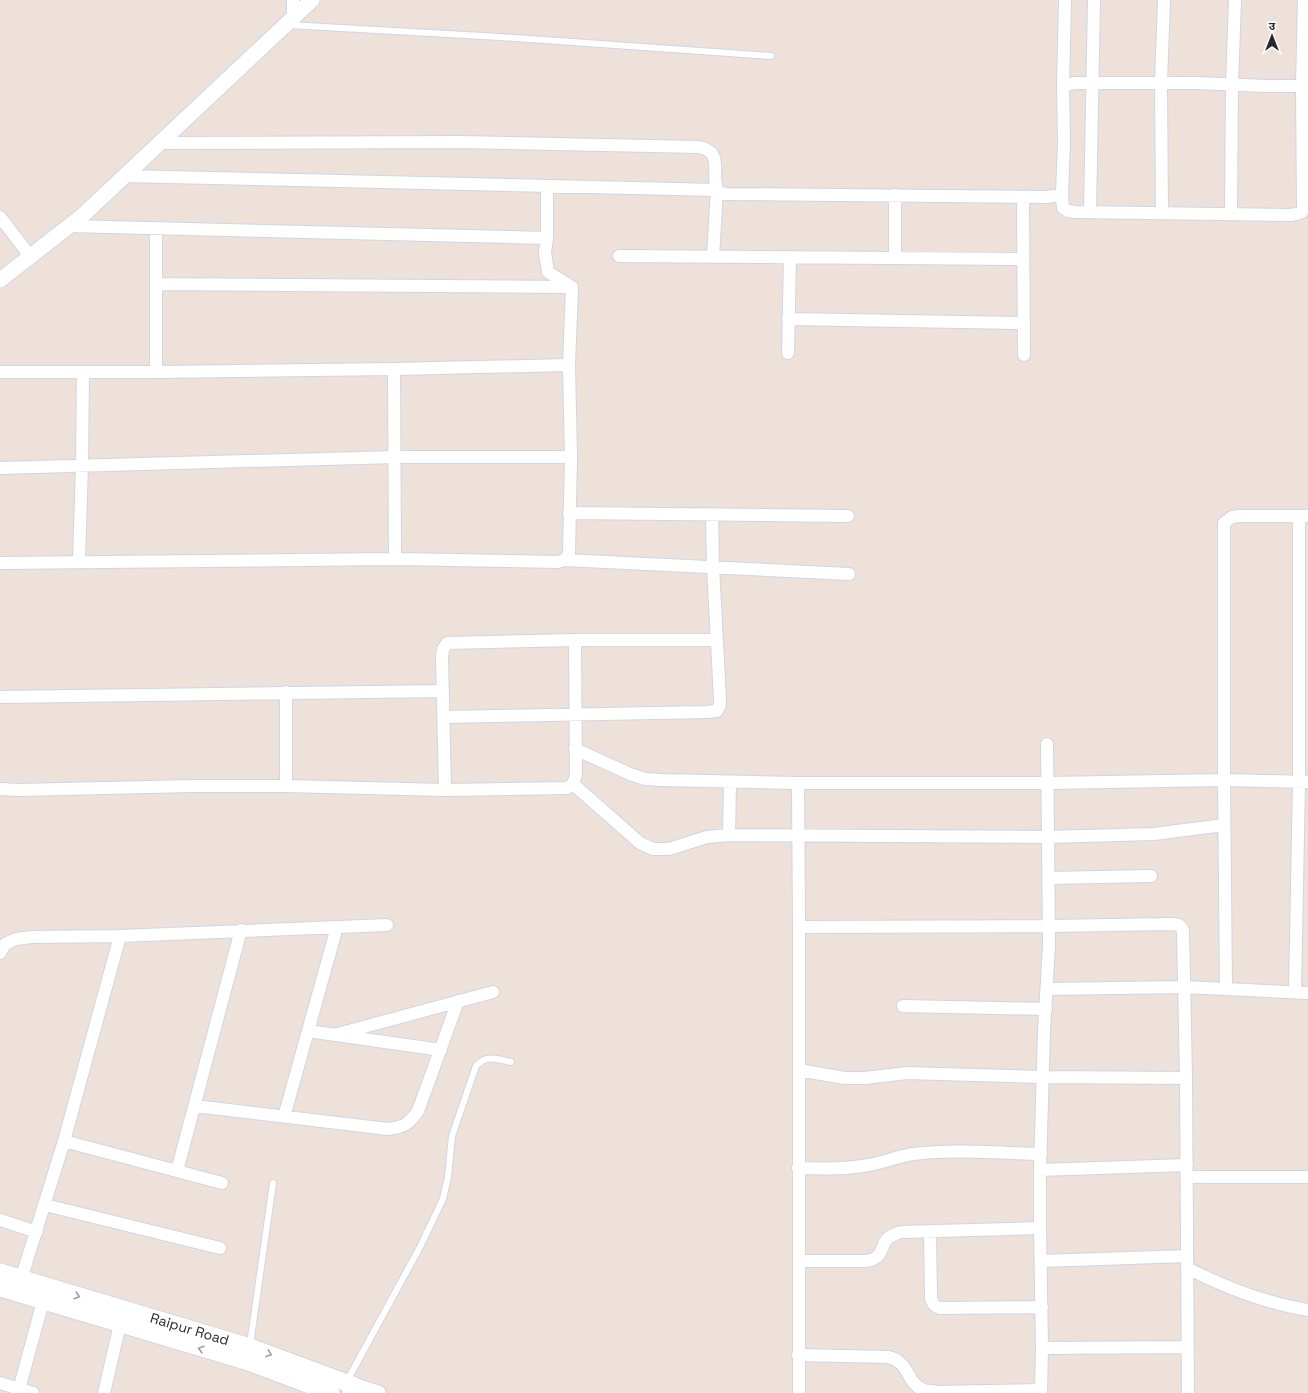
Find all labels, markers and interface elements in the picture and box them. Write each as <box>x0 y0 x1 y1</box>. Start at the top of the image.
north arrow <box>1252 16 1292 56</box>
text: उ <box>1269 19 1276 33</box>
one-way arrow <box>74 1291 81 1300</box>
street label: Raipur Road <box>148 1309 231 1349</box>
one-way arrow <box>198 1345 205 1353</box>
one-way arrow <box>265 1349 272 1357</box>

